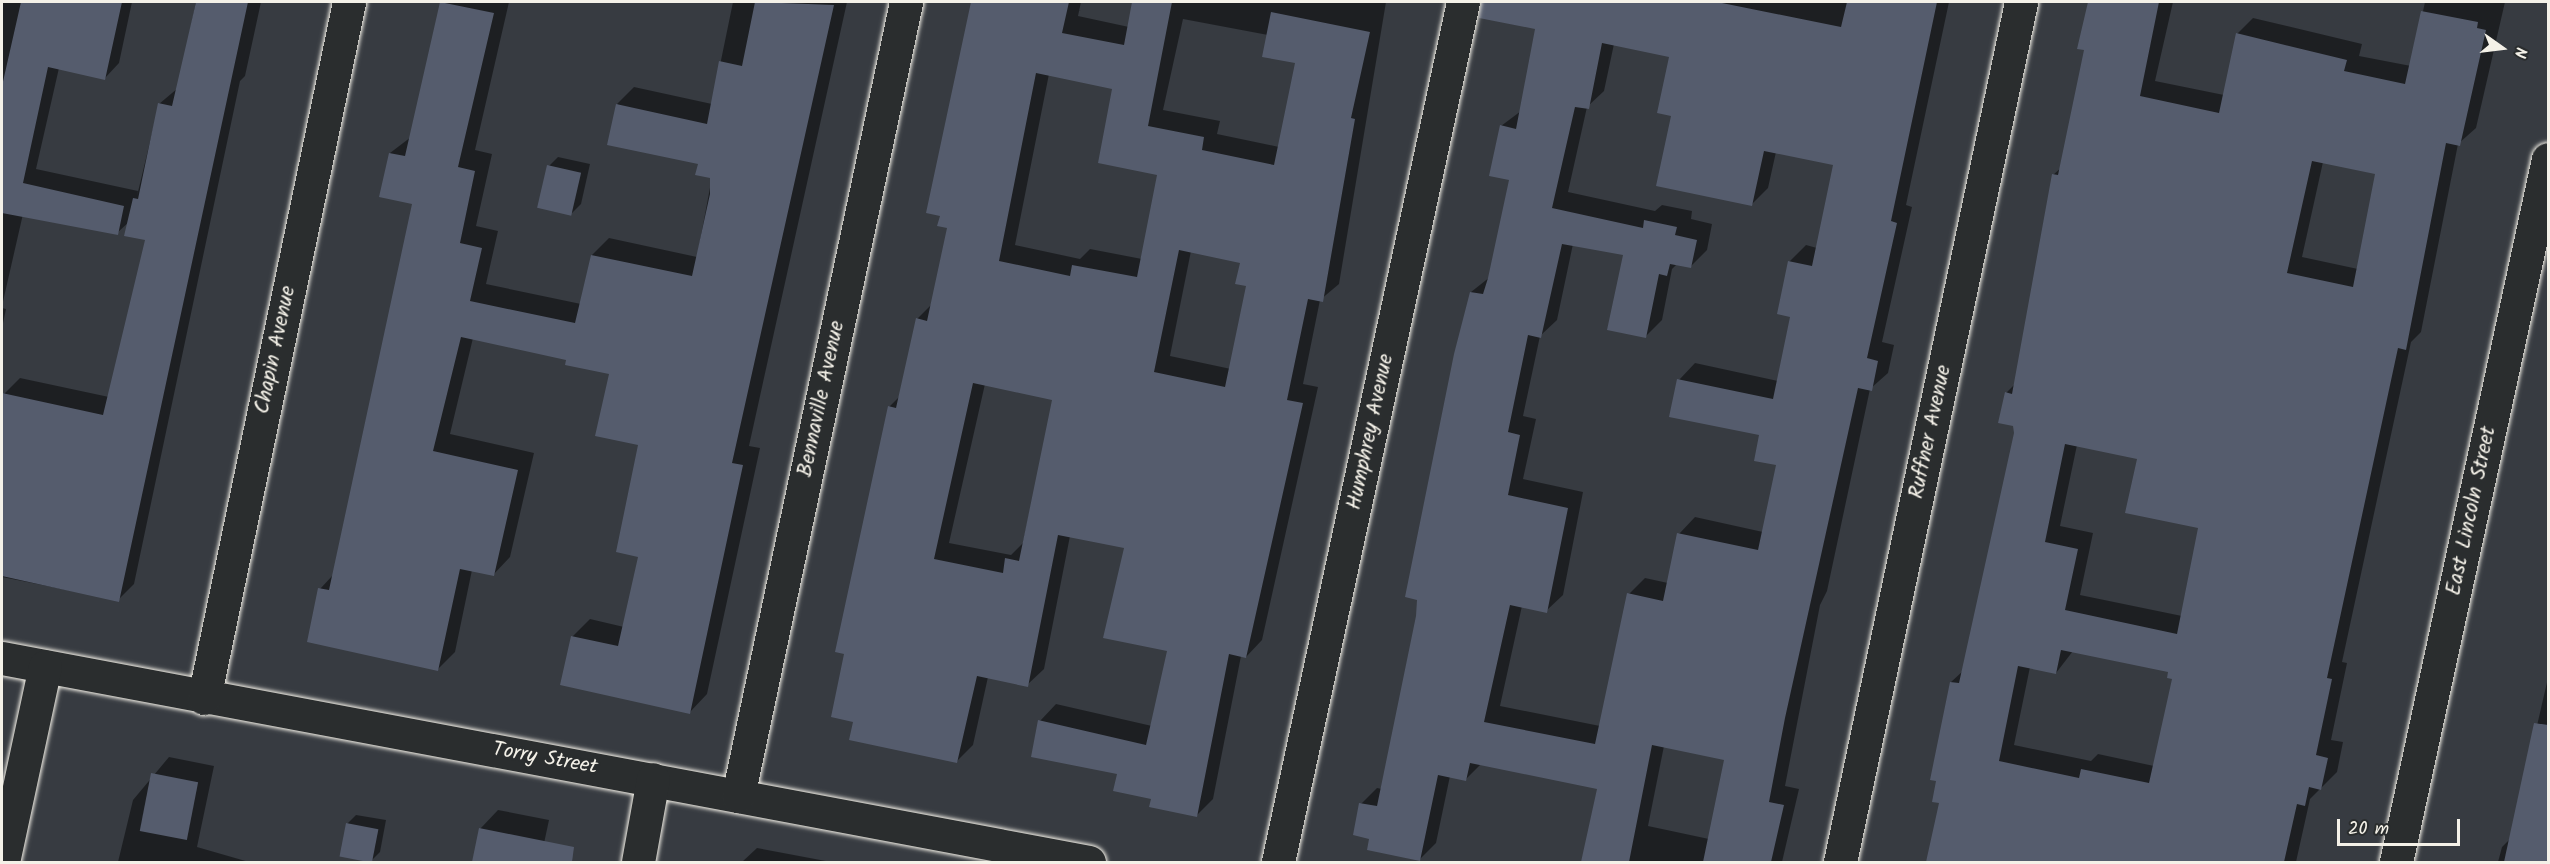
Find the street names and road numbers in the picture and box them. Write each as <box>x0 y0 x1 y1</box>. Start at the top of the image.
street label: Chapin Avenue <box>250 284 302 416</box>
street label: Bennaville Avenue <box>793 319 851 479</box>
street label: Humphrey Avenue <box>1342 352 1400 512</box>
street label: Ruffner Avenue <box>1905 363 1957 501</box>
street label: East Lincoln Street <box>2442 424 2502 598</box>
street label: Torry Street <box>491 737 599 781</box>

